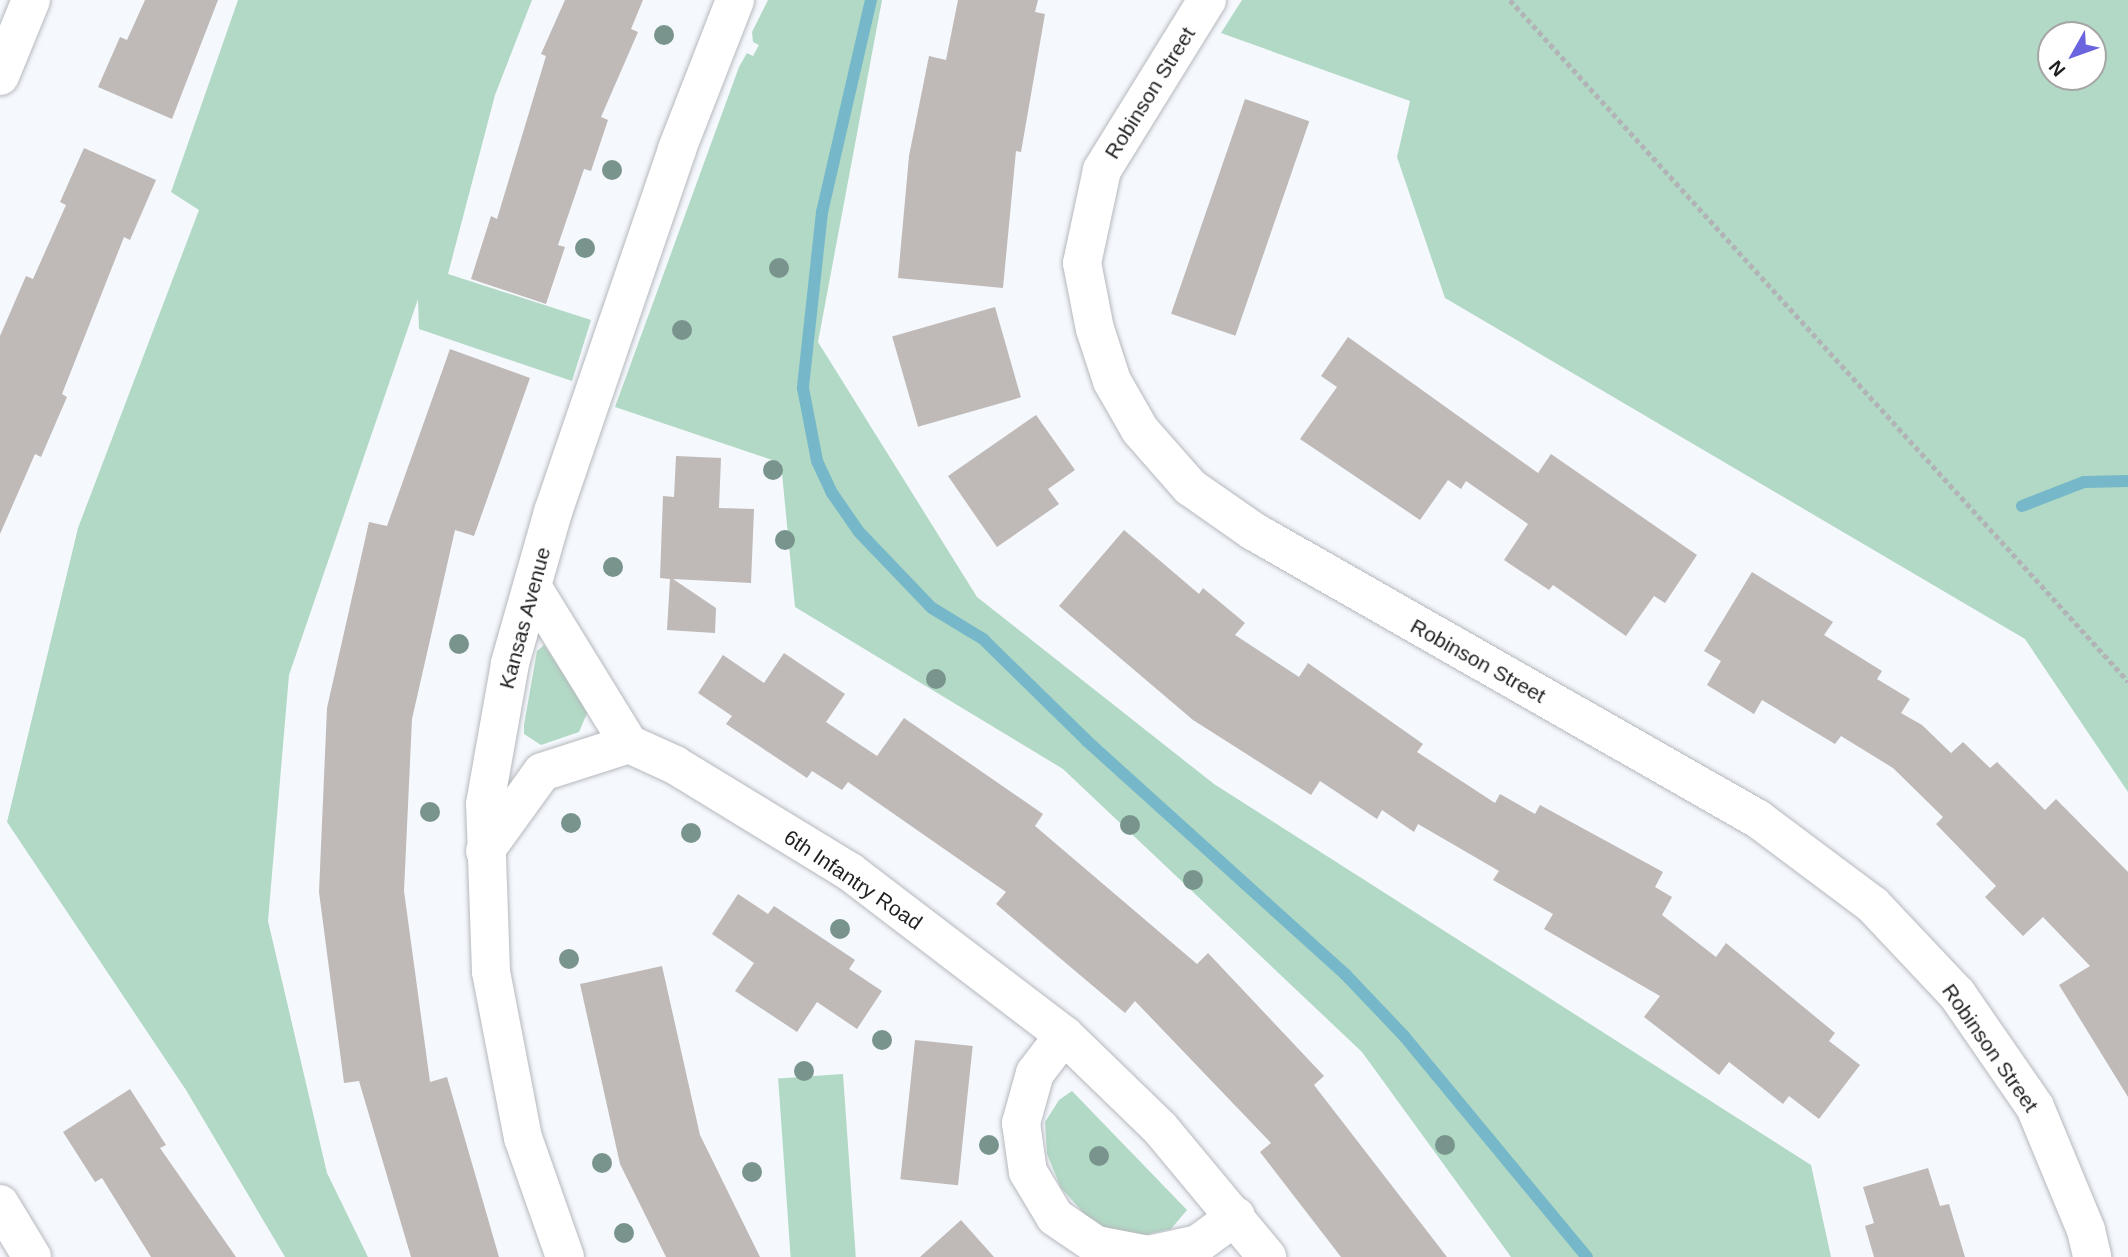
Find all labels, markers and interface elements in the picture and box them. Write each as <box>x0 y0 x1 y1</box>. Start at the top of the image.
north arrow <box>2037 21 2107 91</box>
street label: Robinson Street <box>1099 22 1201 164</box>
text: N <box>2045 57 2070 81</box>
street label: Kansas Avenue <box>494 544 556 692</box>
street label: Robinson Street <box>1406 613 1550 709</box>
street label: 6th Infantry Road <box>779 825 927 935</box>
street label: Robinson Street <box>1936 979 2044 1117</box>

